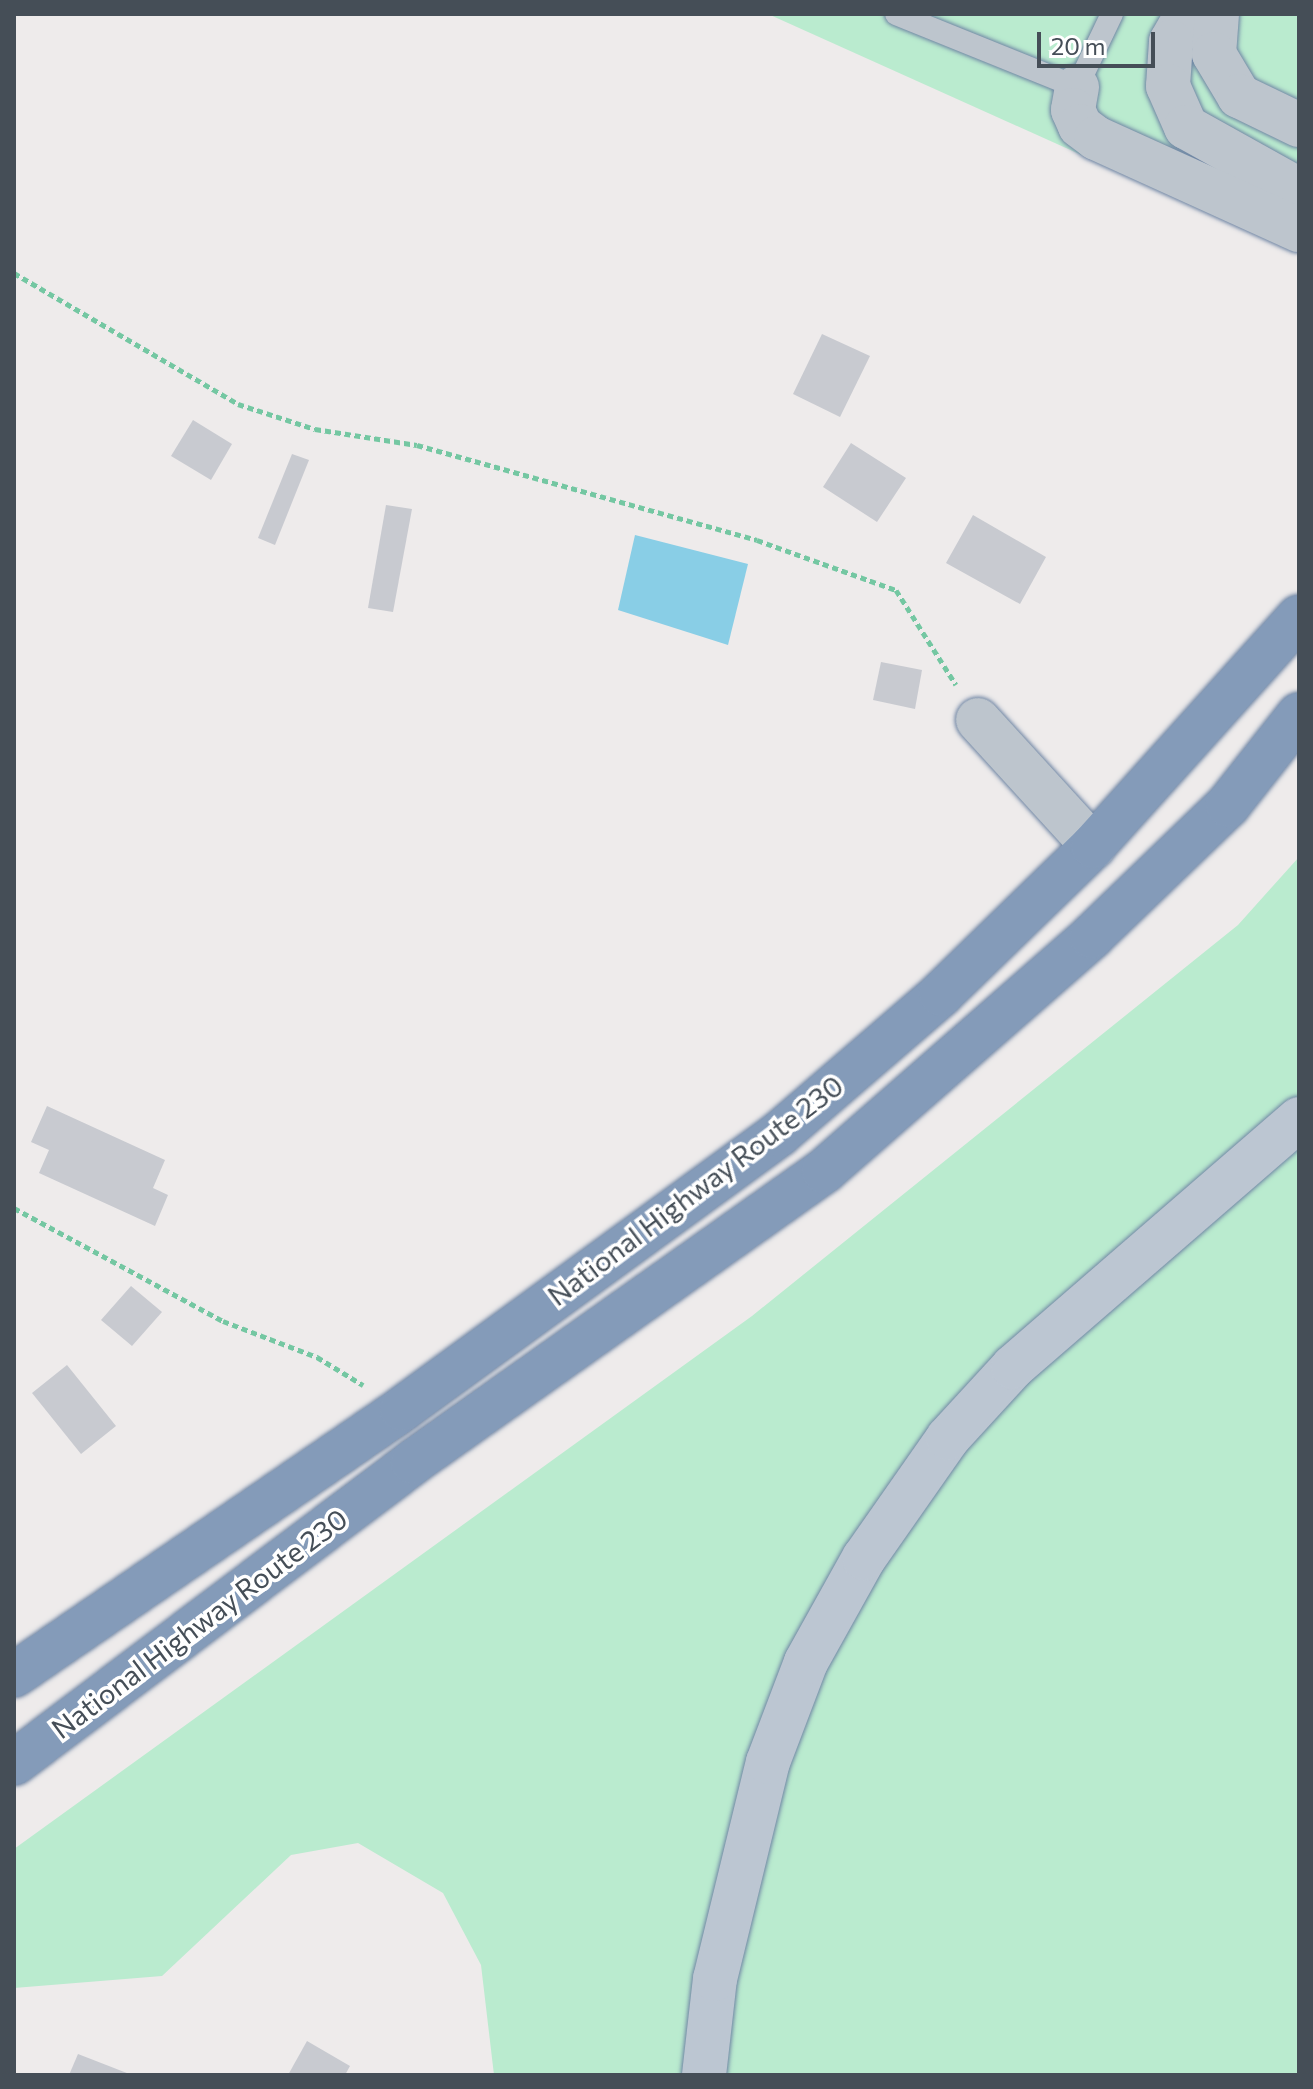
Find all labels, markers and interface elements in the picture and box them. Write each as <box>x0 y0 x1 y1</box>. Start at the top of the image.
scale bar <box>1041 16 1159 66</box>
text: 20 m <box>1051 31 1105 60</box>
street label: National Highway Route 230 <box>541 1068 849 1312</box>
street label: National Highway Route 230 <box>45 1501 353 1745</box>

